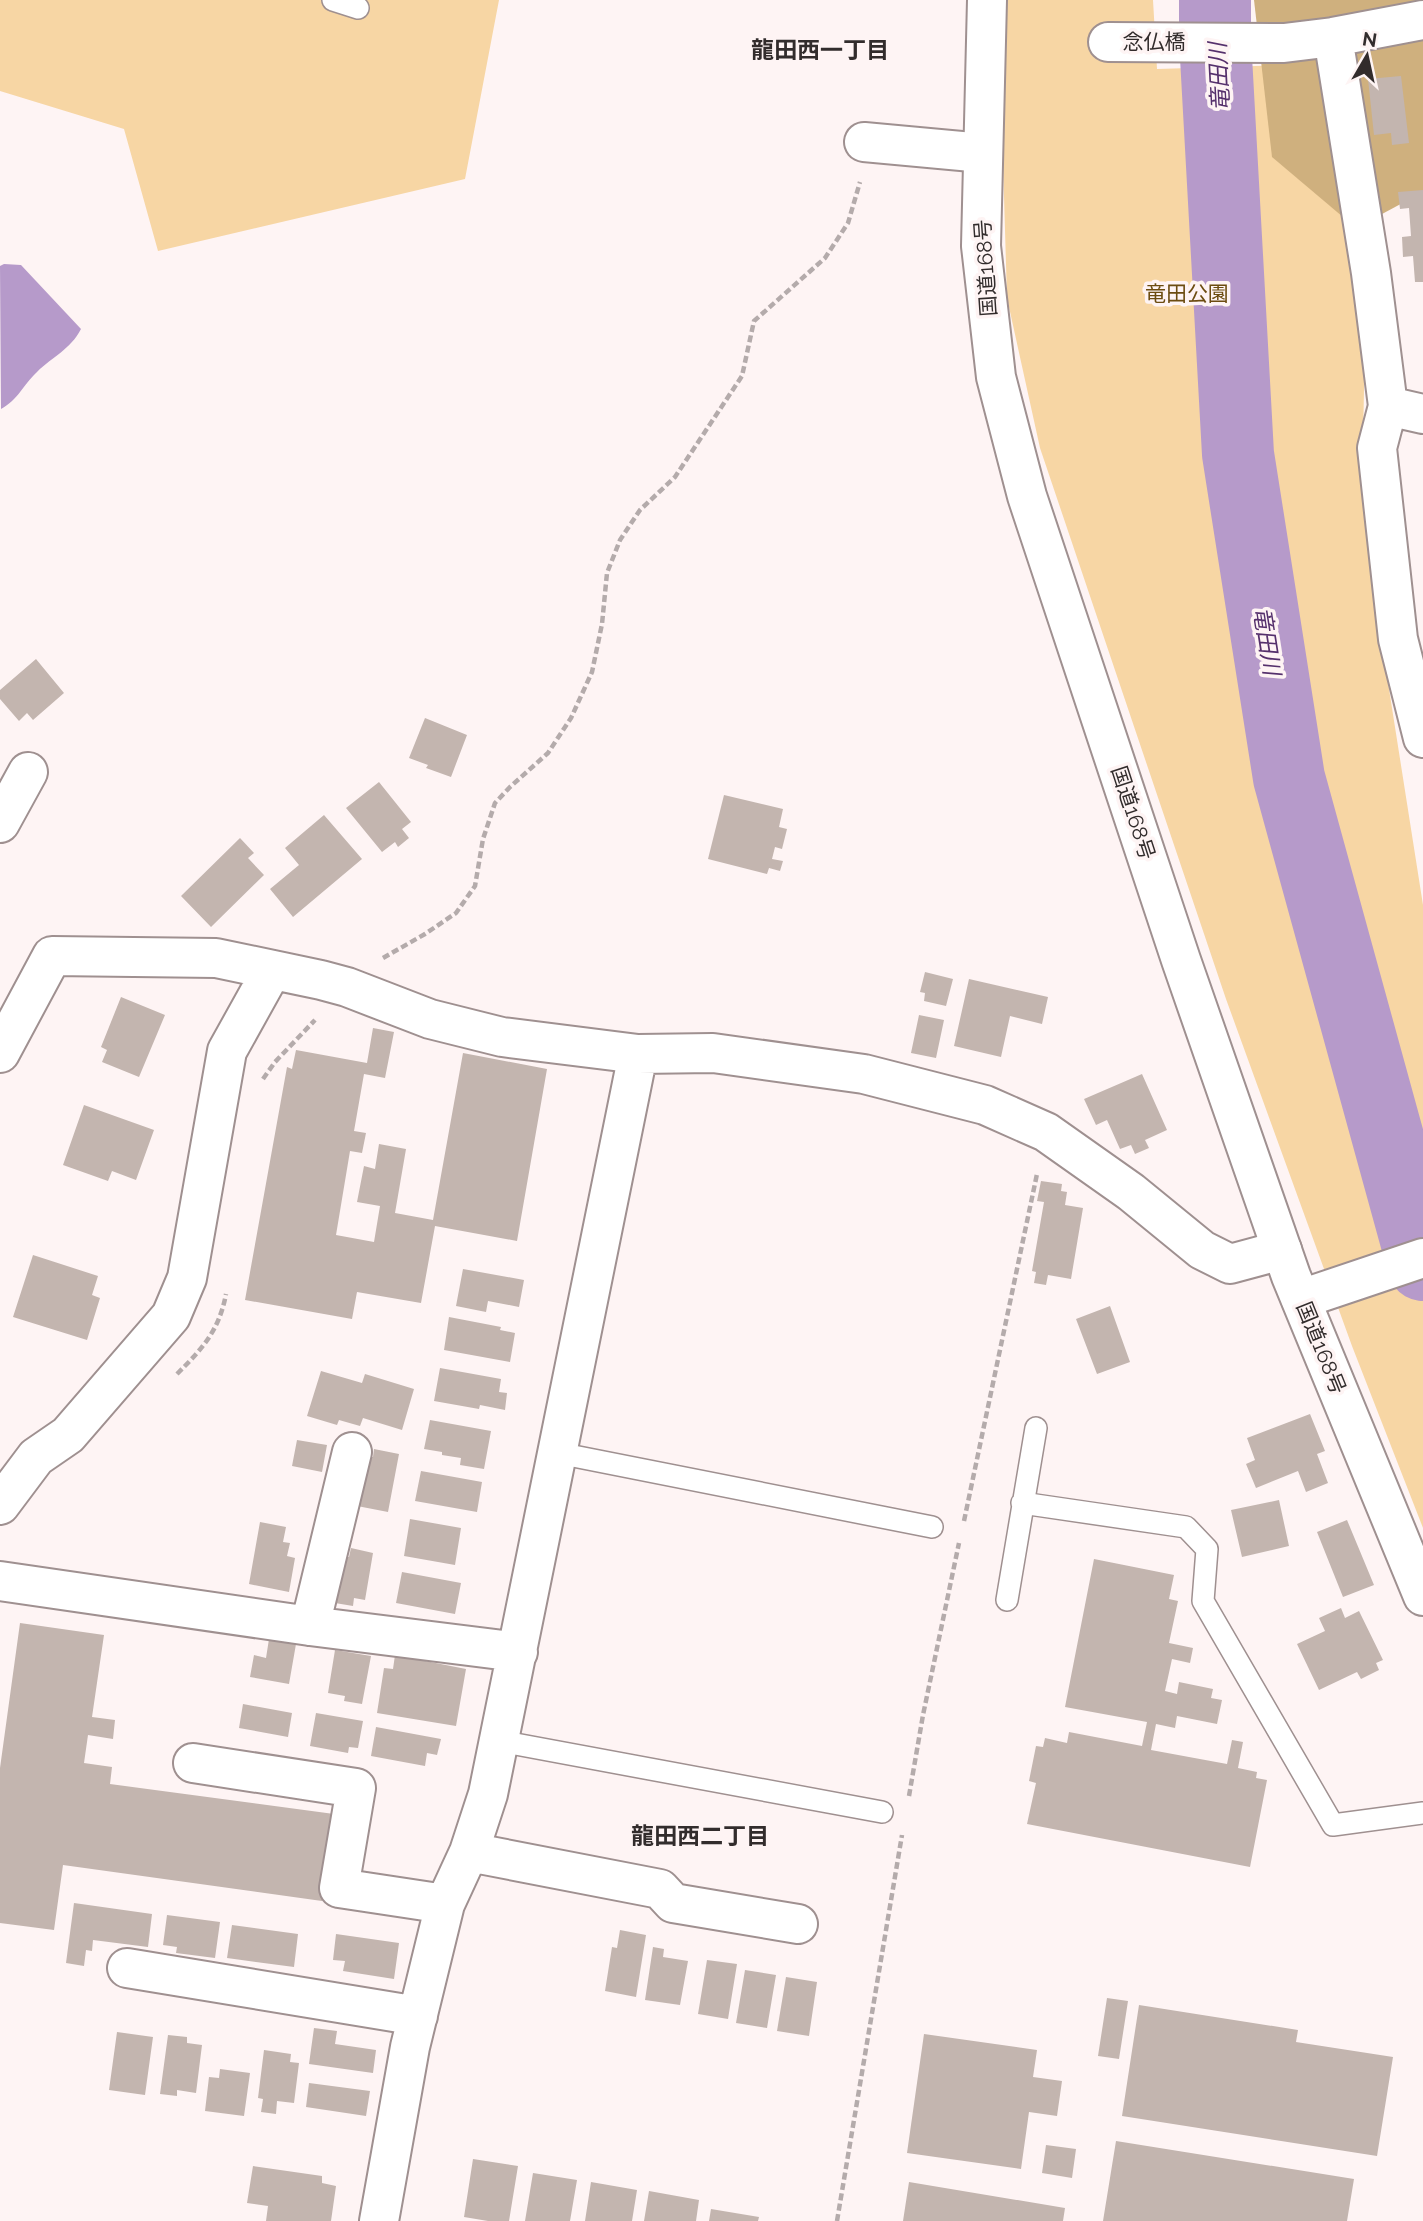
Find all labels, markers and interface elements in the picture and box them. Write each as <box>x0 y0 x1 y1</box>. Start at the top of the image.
north arrow <box>1332 21 1402 91</box>
text: N <box>1361 27 1379 51</box>
street label: 念仏橋 <box>1123 29 1186 54</box>
district label: 龍田西一丁目 <box>751 36 889 63</box>
water label: 竜田川 <box>1203 39 1234 112</box>
street label: 国道168号 <box>970 219 1001 317</box>
park label: 竜田公園 <box>1145 281 1229 306</box>
water label: 竜田川 <box>1249 605 1287 680</box>
street label: 国道168号 <box>1107 763 1160 863</box>
street label: 国道168号 <box>1292 1298 1351 1398</box>
district label: 龍田西二丁目 <box>631 1822 769 1849</box>

